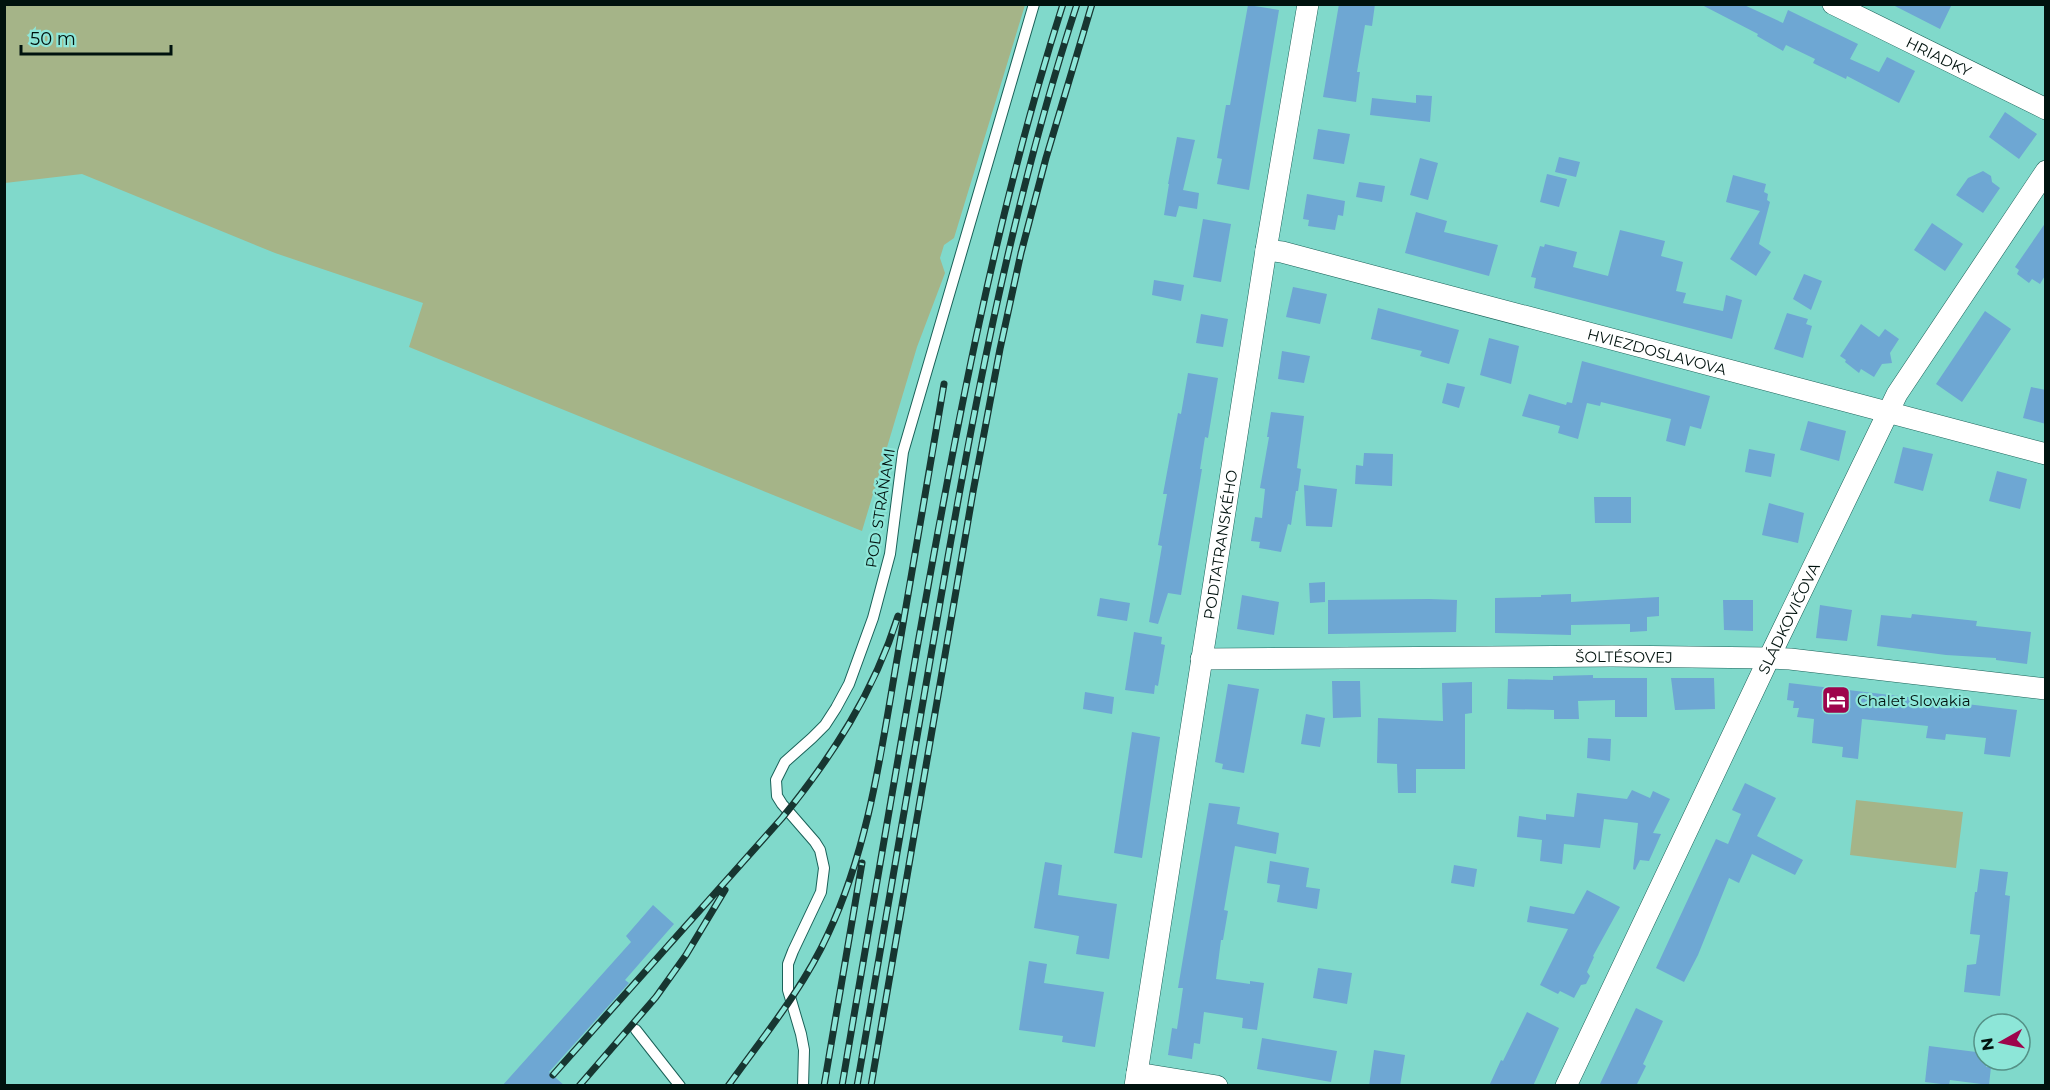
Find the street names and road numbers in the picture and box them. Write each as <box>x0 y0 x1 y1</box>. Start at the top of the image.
street label: HRIADKY <box>1903 32 1975 80</box>
street label: HVIEZDOSLAVOVA <box>1585 324 1729 379</box>
street label: POD STRÁŇAMI <box>861 447 899 569</box>
street label: PODTATRANSKÉHO <box>1199 468 1241 621</box>
street label: SLÁDKOVIČOVA <box>1753 559 1823 677</box>
street label: ŠOLTÉSOVEJ <box>1575 646 1673 666</box>

